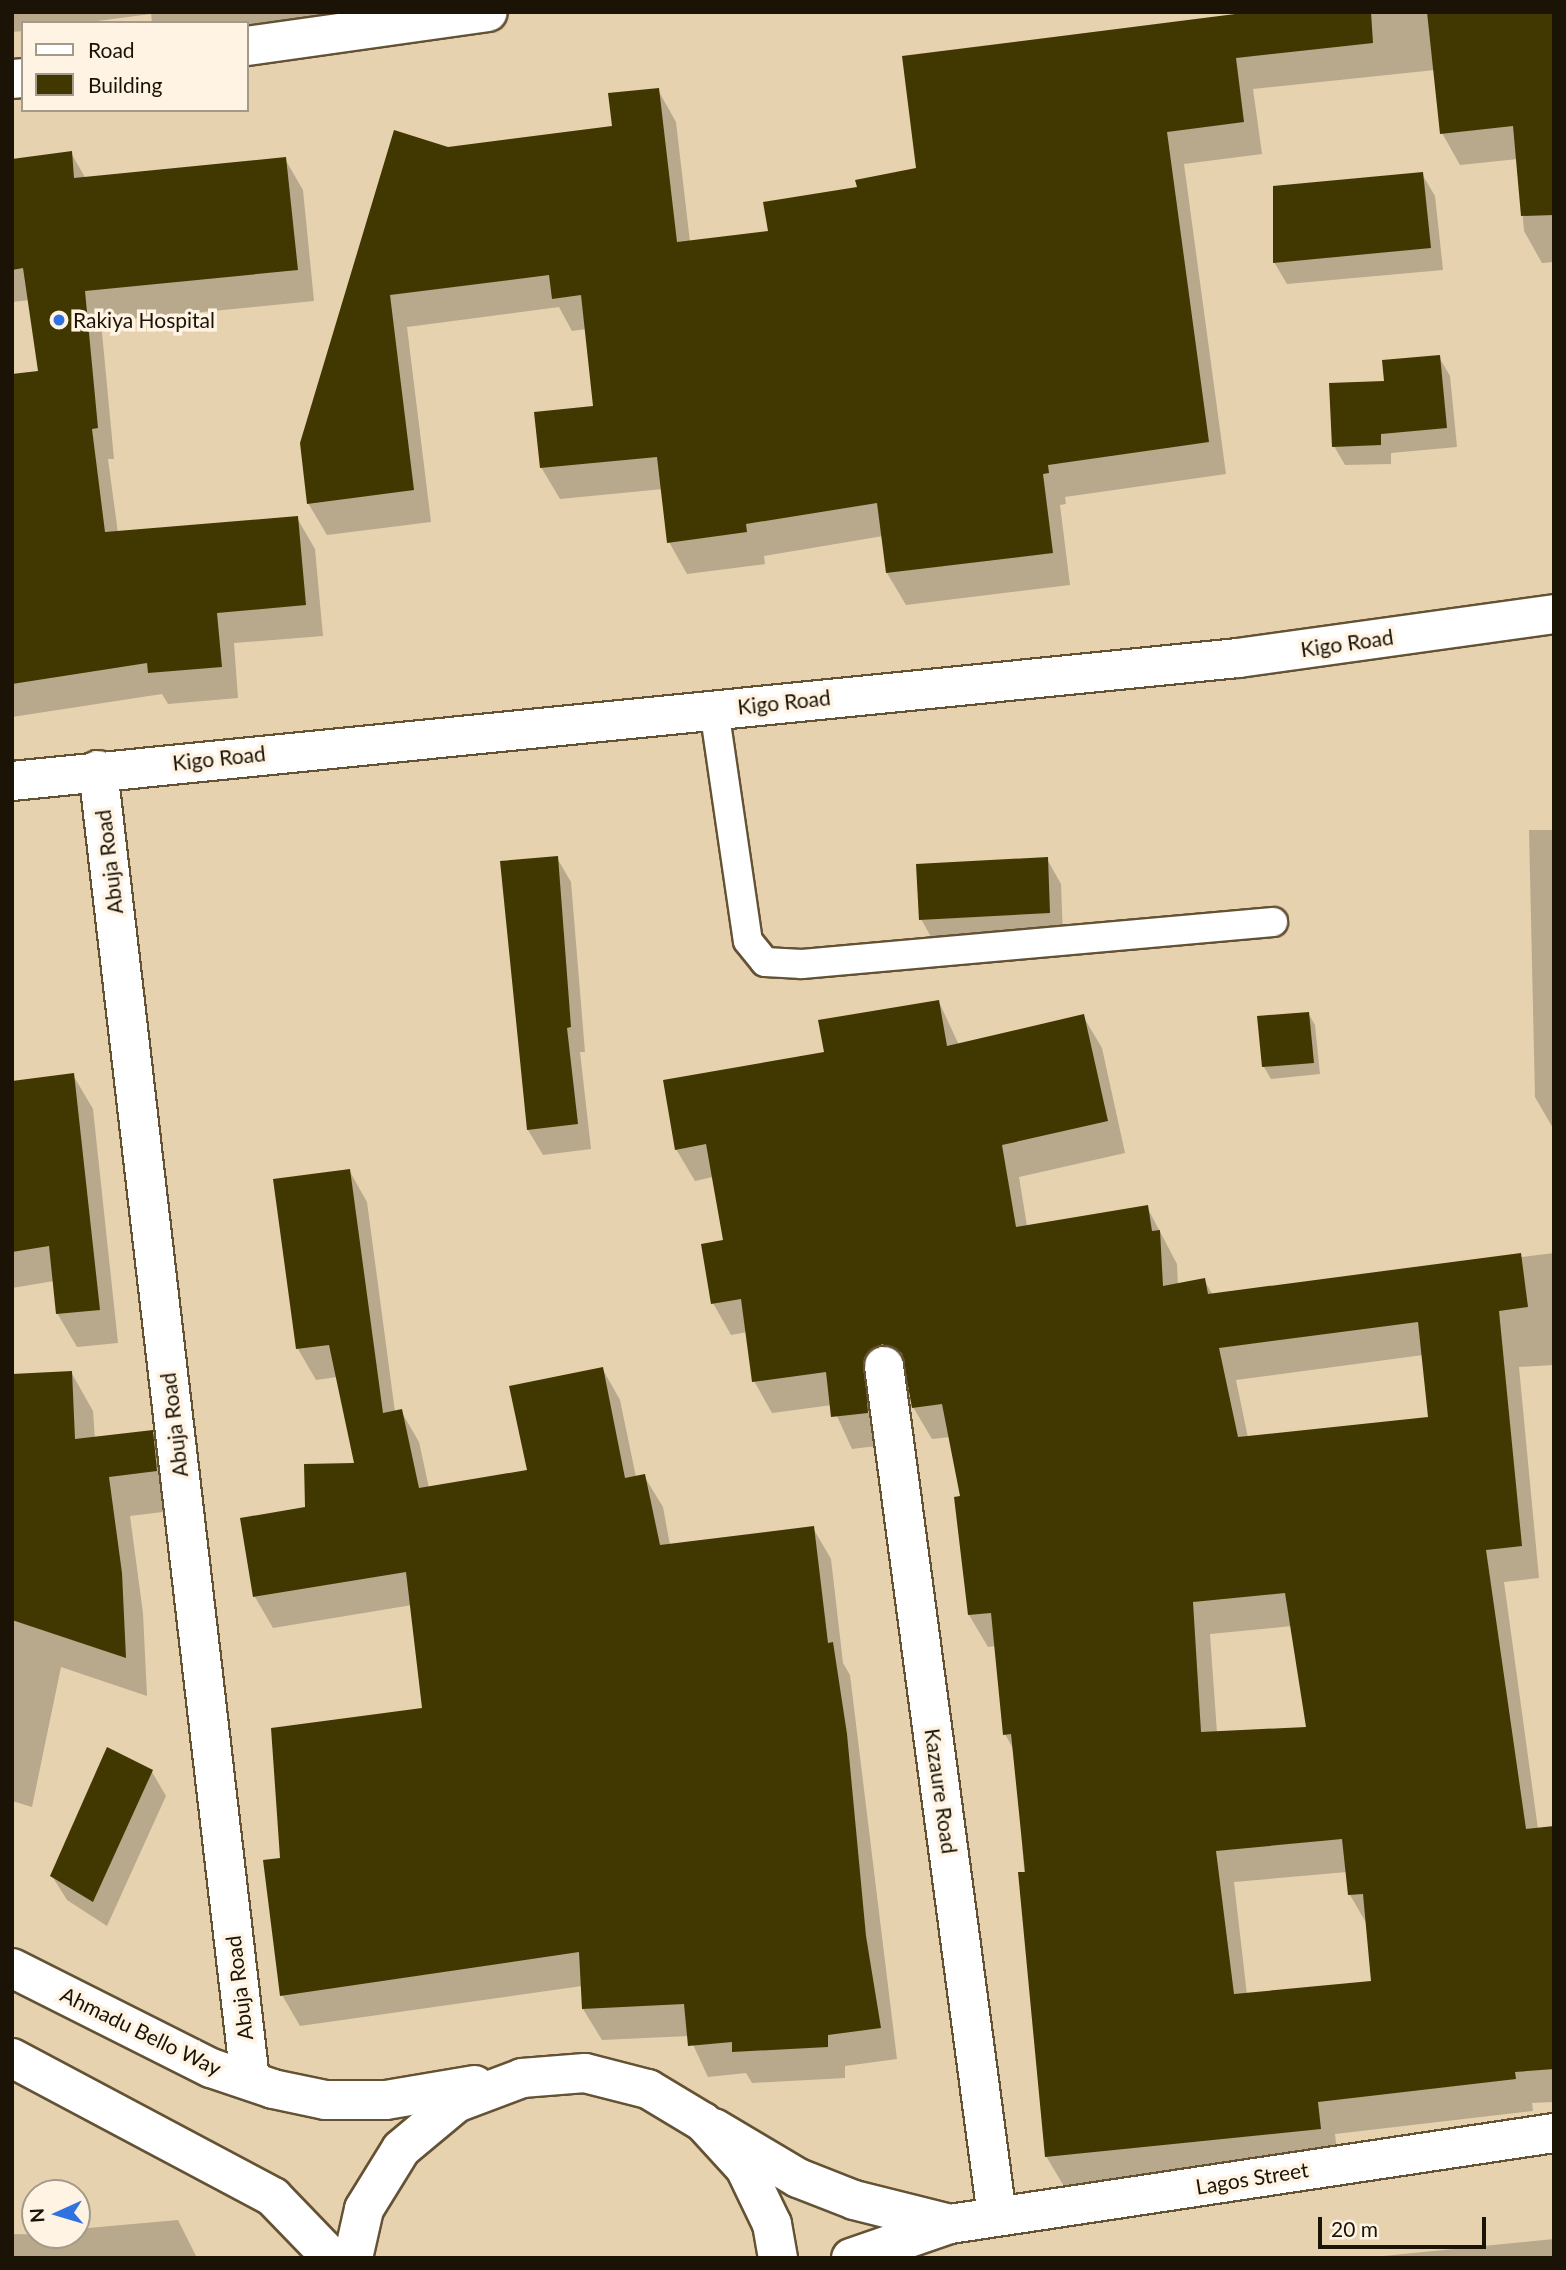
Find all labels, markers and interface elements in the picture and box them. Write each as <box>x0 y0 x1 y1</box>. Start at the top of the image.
legend <box>21 21 248 112</box>
text: Road <box>88 37 135 62</box>
text: Building <box>88 72 163 97</box>
place label: Rakiya Hospital <box>73 307 215 333</box>
marker: Rakiya Hospital <box>51 312 67 328</box>
street label: Kigo Road <box>1299 624 1395 662</box>
street label: Kigo Road <box>736 685 832 719</box>
street label: Kigo Road <box>171 741 267 775</box>
street label: Abuja Road <box>90 808 128 916</box>
street label: Abuja Road <box>155 1371 193 1479</box>
street label: Kazaure Road <box>920 1727 962 1855</box>
street label: Abuja Road <box>220 1934 258 2042</box>
street label: Ahmadu Bello Way <box>57 1981 225 2081</box>
street label: Lagos Street <box>1194 2157 1310 2199</box>
north arrow <box>21 2179 91 2249</box>
scale bar <box>1321 2204 1489 2248</box>
text: N <box>25 2207 49 2223</box>
text: 20 m <box>1331 2216 1378 2241</box>

